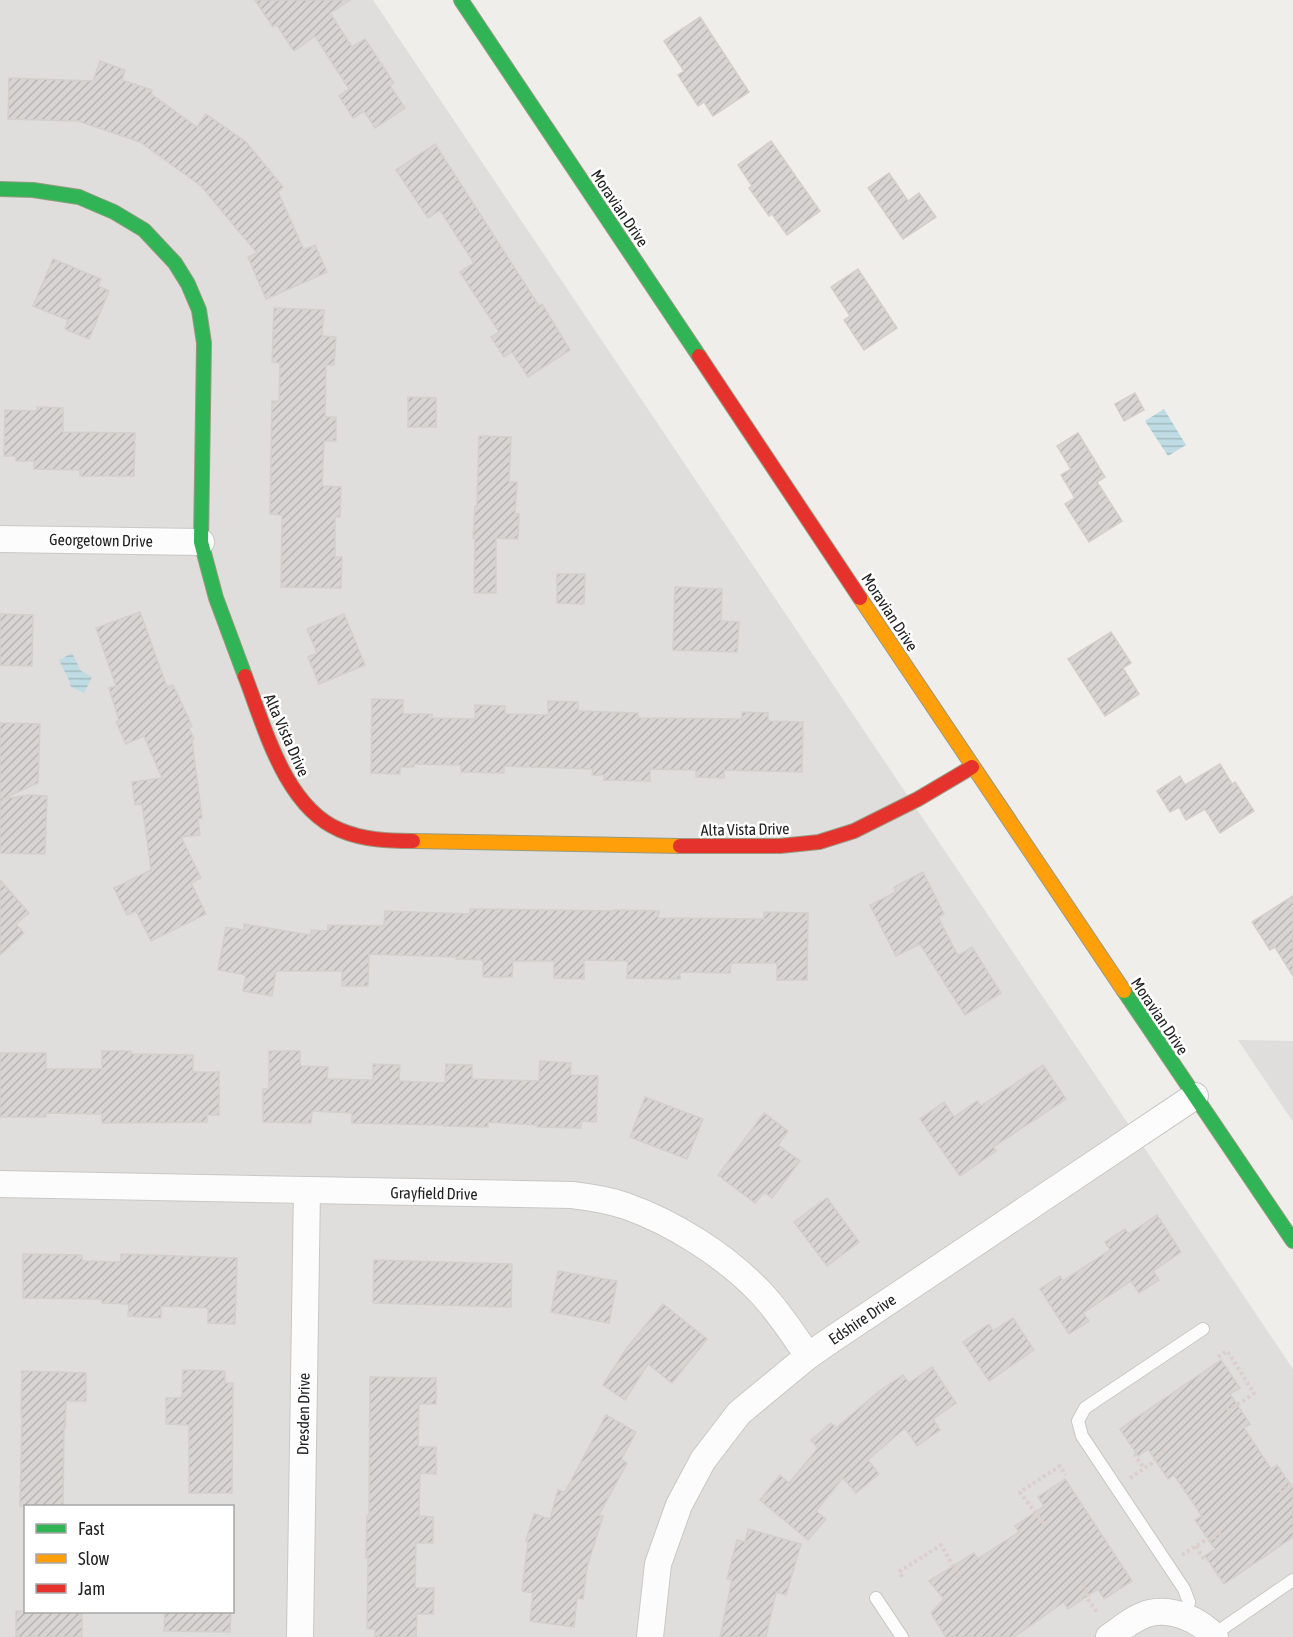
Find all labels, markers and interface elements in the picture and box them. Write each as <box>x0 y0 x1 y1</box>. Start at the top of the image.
street label: Moravian Drive <box>588 166 652 250</box>
street label: Georgetown Drive <box>49 530 153 551</box>
street label: Moravian Drive <box>858 570 922 654</box>
street label: Alta Vista Drive <box>261 691 313 779</box>
street label: Alta Vista Drive <box>700 819 790 839</box>
street label: Moravian Drive <box>1128 974 1192 1058</box>
street label: Grayfield Drive <box>390 1183 478 1204</box>
street label: Edshire Drive <box>825 1290 899 1348</box>
street label: Dresden Drive <box>293 1373 313 1455</box>
legend <box>24 1505 234 1613</box>
text: Fast <box>78 1518 105 1539</box>
text: Slow <box>78 1548 109 1569</box>
text: Jam <box>78 1578 105 1599</box>

